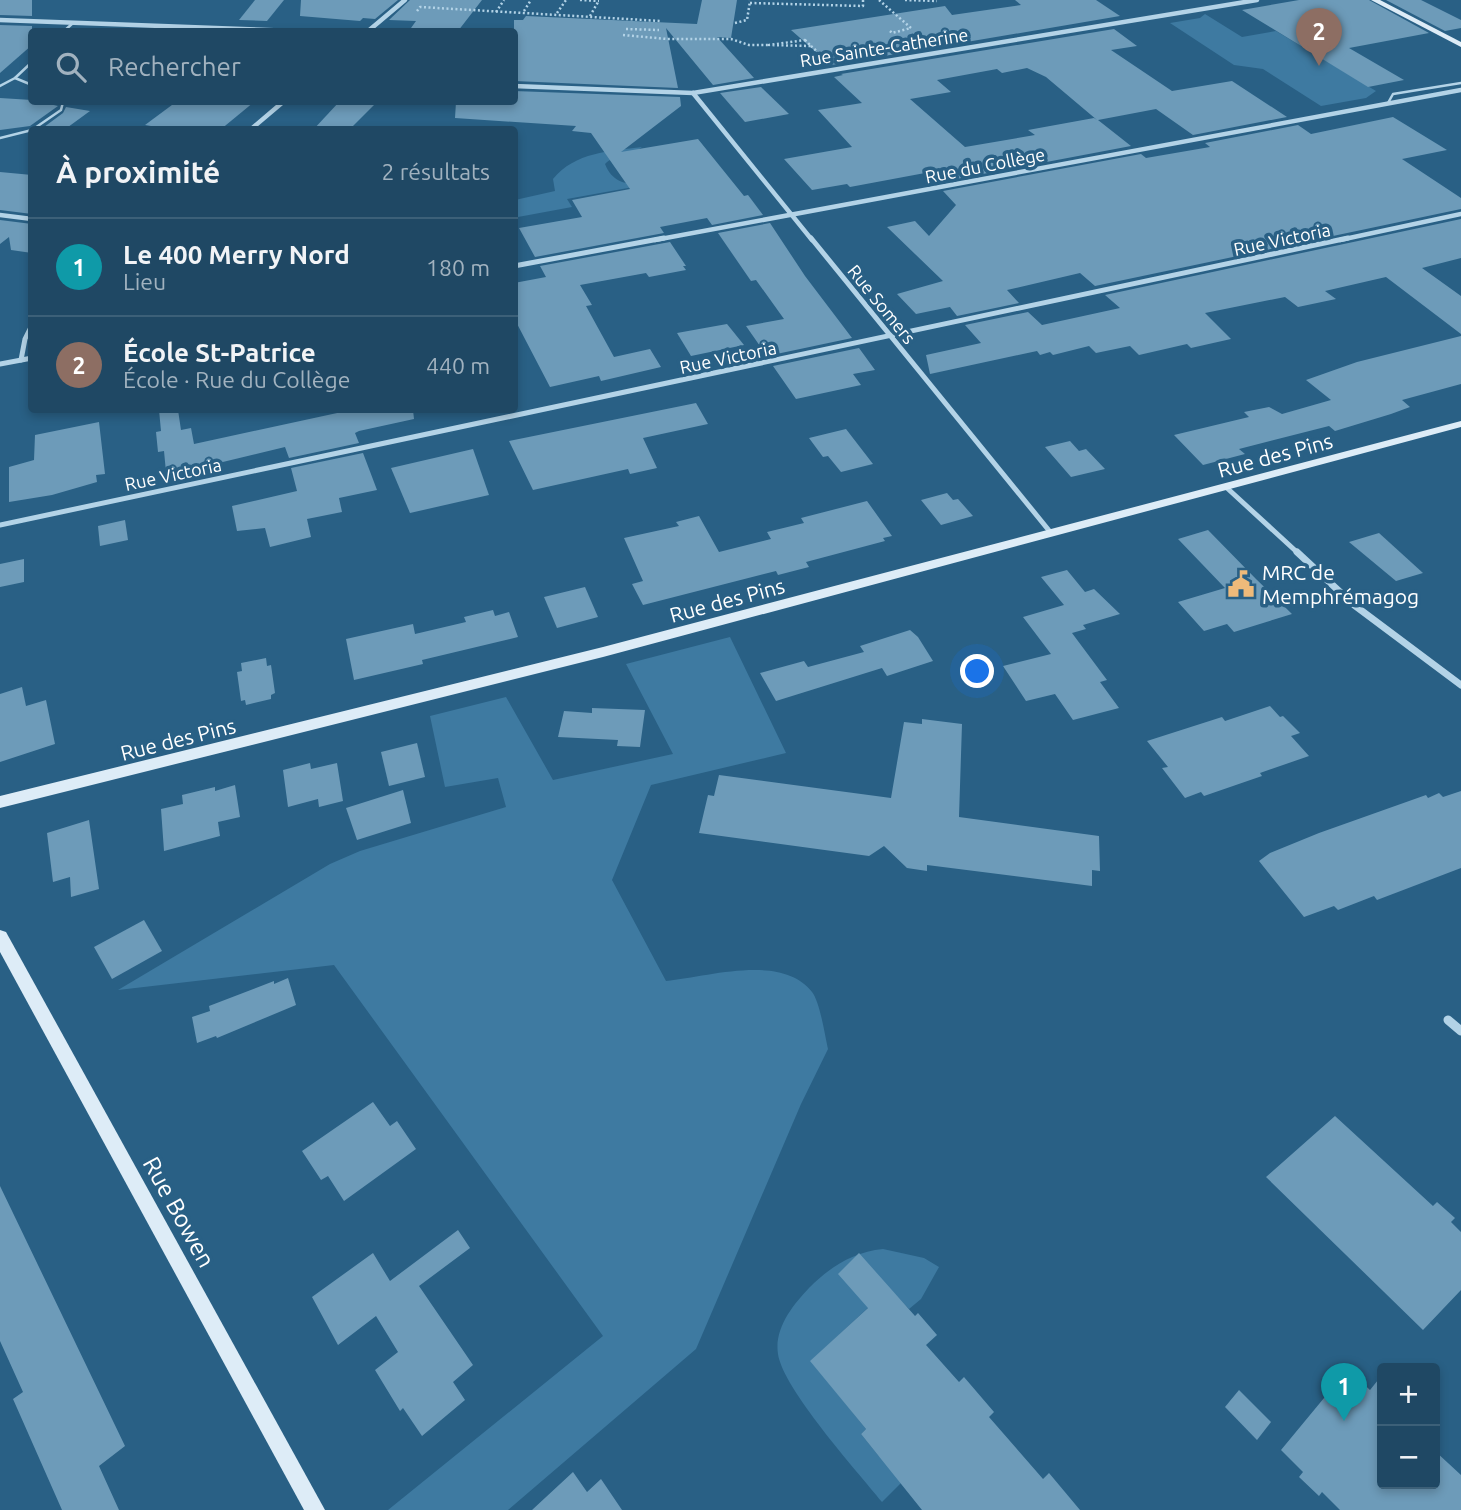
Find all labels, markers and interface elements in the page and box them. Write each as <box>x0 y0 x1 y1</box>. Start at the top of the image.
pin: 2 <box>1296 8 1342 66</box>
street label: Rue Sainte-Catherine <box>798 24 970 70</box>
search box <box>28 28 518 105</box>
icon: search <box>52 48 90 86</box>
text: Rechercher <box>108 52 241 81</box>
street label: Rue du Collège <box>923 144 1047 186</box>
text: À proximité <box>56 155 220 189</box>
text: 2 résultats <box>381 159 490 184</box>
street label: Rue Victoria <box>1232 219 1332 259</box>
text: Le 400 Merry Nord <box>123 240 350 269</box>
text: 1 <box>73 255 85 280</box>
text: 180 m <box>426 255 490 280</box>
street label: Rue Somers <box>844 261 920 348</box>
text: Lieu <box>123 269 166 294</box>
street label: Rue Victoria <box>678 337 778 377</box>
text: École St-Patrice <box>123 338 316 367</box>
text: 2 <box>73 353 85 378</box>
text: 440 m <box>426 353 490 378</box>
text: École · Rue du Collège <box>123 367 350 392</box>
street label: Rue des Pins <box>1215 428 1335 482</box>
street label: Rue Victoria <box>123 454 223 494</box>
place label: MRC de Memphrémagog <box>1262 560 1419 608</box>
public building icon: MRC de Memphrémagog <box>1226 569 1256 599</box>
street label: Rue des Pins <box>667 573 787 627</box>
your location <box>960 654 994 688</box>
street label: Rue des Pins <box>118 713 238 765</box>
street label: Rue Bowen <box>138 1152 220 1272</box>
pin: 1 <box>1321 1363 1367 1421</box>
map controls <box>1377 1363 1440 1489</box>
button: + <box>1377 1363 1440 1426</box>
button: − <box>1377 1426 1440 1489</box>

